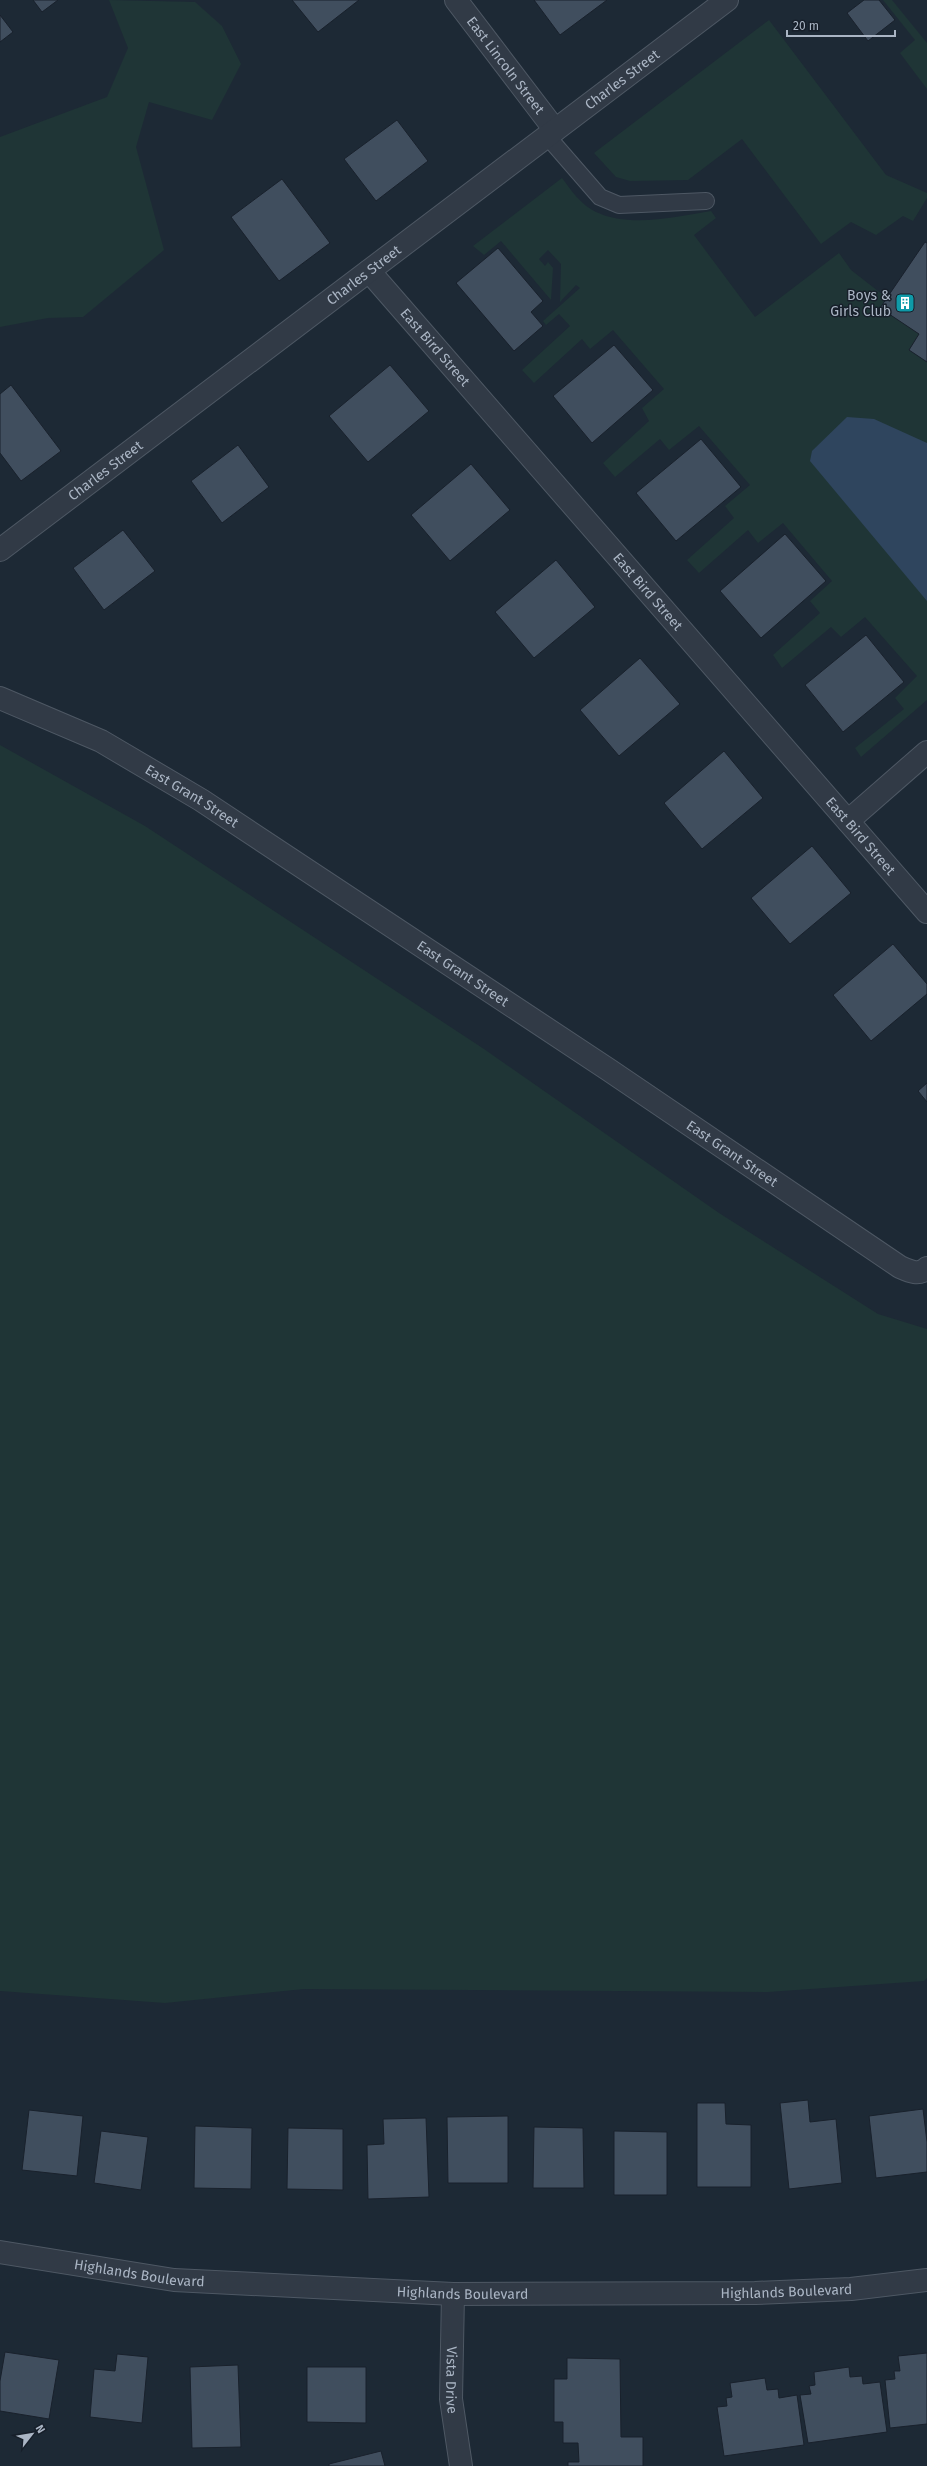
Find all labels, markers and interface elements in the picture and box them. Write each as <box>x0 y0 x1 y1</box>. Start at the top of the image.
scale bar <box>787 12 895 38</box>
street label: East Lincoln Street <box>463 13 549 118</box>
text: 20 m <box>793 19 819 33</box>
street label: Charles Street <box>581 45 663 113</box>
street label: Charles Street <box>323 241 405 308</box>
place label: Boys & Girls Club <box>830 287 891 320</box>
building icon: Boys & Girls Club <box>894 292 916 314</box>
street label: East Bird Street <box>397 305 474 390</box>
street label: Charles Street <box>65 436 147 504</box>
street label: East Bird Street <box>610 549 687 635</box>
street label: East Grant Street <box>142 761 243 832</box>
street label: East Bird Street <box>822 794 900 879</box>
street label: East Grant Street <box>414 937 513 1010</box>
street label: East Grant Street <box>683 1117 782 1191</box>
street label: Highlands Boulevard <box>73 2256 205 2290</box>
street label: Highlands Boulevard <box>721 2280 853 2302</box>
street label: Highlands Boulevard <box>396 2283 528 2303</box>
street label: Vista Drive <box>442 2346 462 2415</box>
north arrow <box>12 2414 52 2454</box>
text: N <box>33 2423 48 2436</box>

